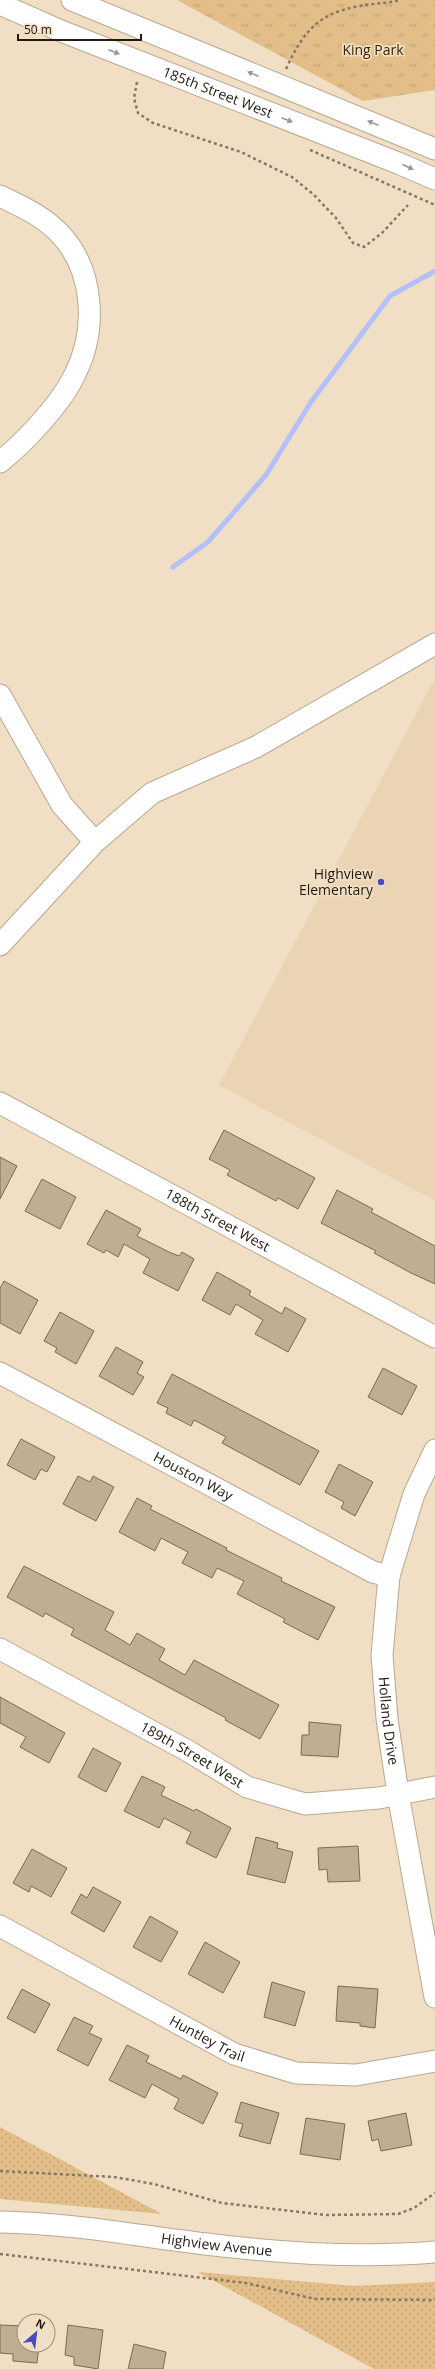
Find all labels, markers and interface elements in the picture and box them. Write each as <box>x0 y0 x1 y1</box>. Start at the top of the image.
scale bar <box>18 16 141 42</box>
text: 50 m <box>24 21 52 38</box>
park label: King Park <box>342 40 404 59</box>
one-way arrow <box>108 49 120 55</box>
street label: 185th Street West <box>160 62 276 122</box>
one-way arrow <box>246 71 258 77</box>
one-way arrow <box>281 118 293 124</box>
one-way arrow <box>367 120 379 126</box>
one-way arrow <box>402 164 413 170</box>
place label: Highview Elementary <box>299 864 374 899</box>
marker: Highview Elementary <box>376 877 386 887</box>
street label: 188th Street West <box>162 1184 274 1256</box>
street label: Houston Way <box>150 1447 237 1505</box>
street label: Holland Drive <box>375 1676 404 1766</box>
street label: 189th Street West <box>137 1717 247 1792</box>
street label: Huntley Trail <box>166 2011 247 2066</box>
street label: Highview Avenue <box>160 2228 273 2260</box>
north arrow <box>16 2313 56 2353</box>
text: N <box>33 2315 48 2332</box>

